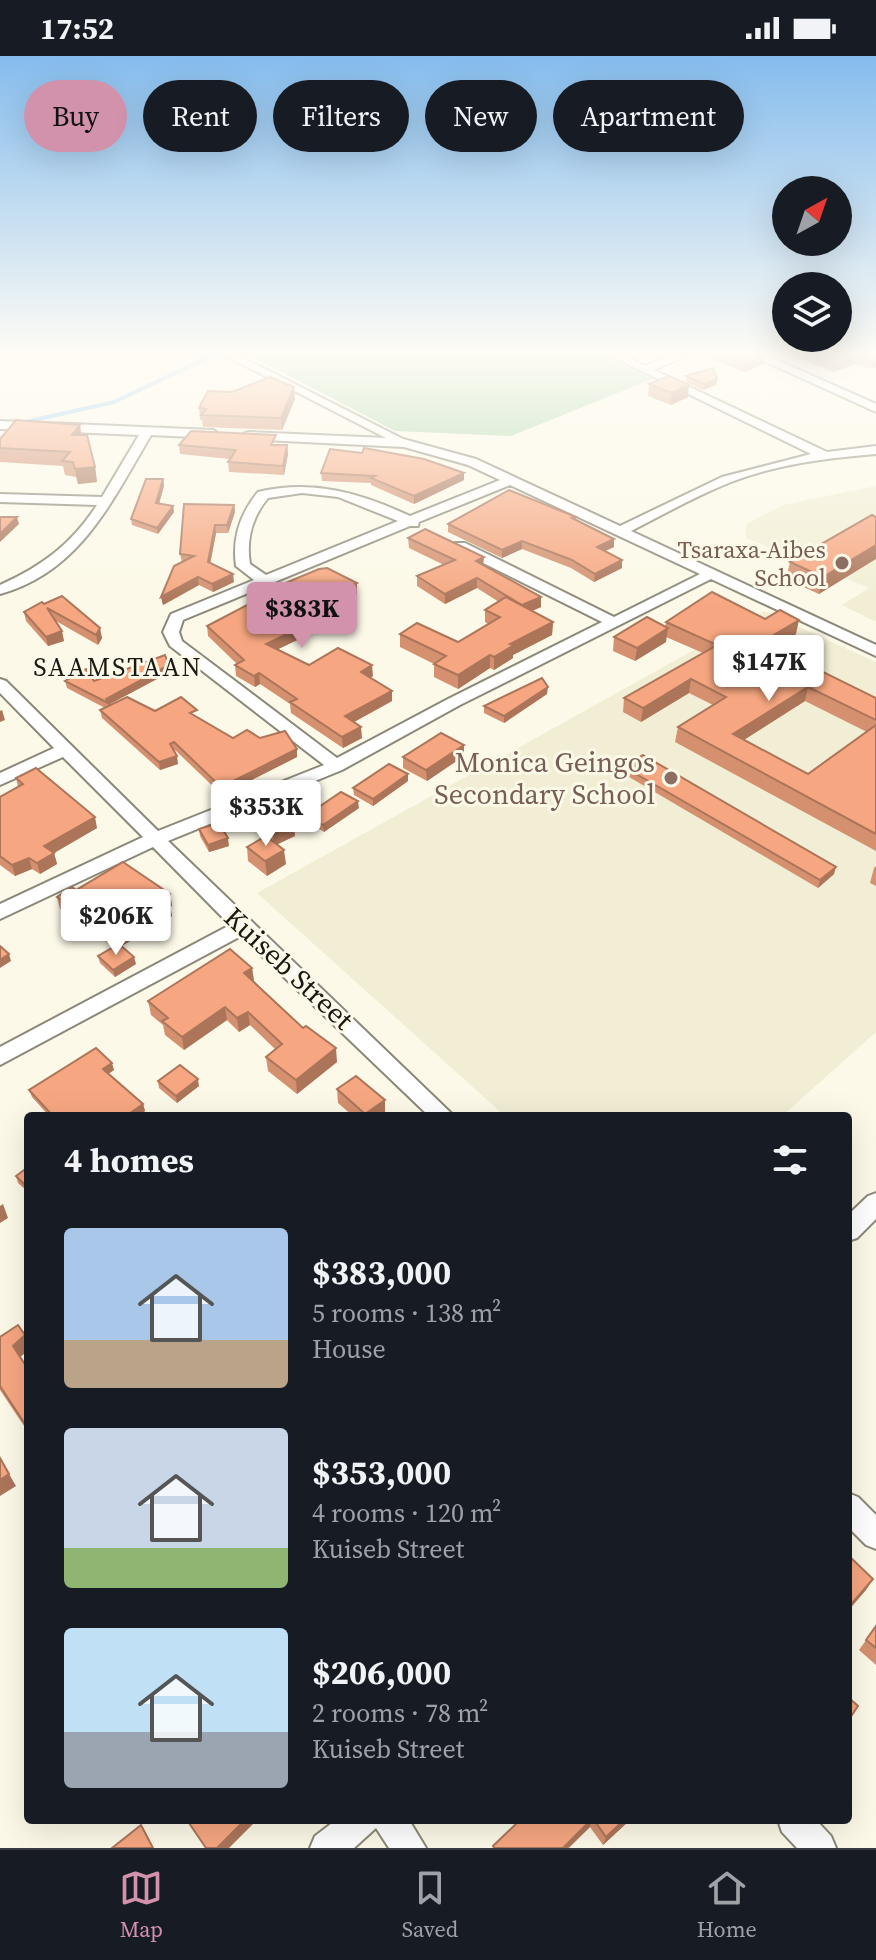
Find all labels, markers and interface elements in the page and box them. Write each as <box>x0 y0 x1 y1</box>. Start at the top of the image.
text: 17:52 <box>40 8 114 49</box>
chip: Buy <box>24 80 127 152</box>
chip: Rent <box>143 80 257 152</box>
chip: Filters <box>273 80 409 152</box>
chip: New <box>425 80 537 152</box>
chip: Apartment <box>553 80 744 152</box>
north arrow <box>772 176 852 256</box>
map controls <box>772 176 852 352</box>
button: layers <box>772 272 852 352</box>
place label: Tsaraxa-Aibes School <box>677 533 826 594</box>
marker: Tsaraxa-Aibes School <box>833 554 851 572</box>
pin: $383K <box>246 582 358 650</box>
text: $383K <box>265 590 339 626</box>
pin: $147K <box>713 635 825 703</box>
text: $147K <box>732 643 806 679</box>
district label: SAAMSTAAN <box>33 649 203 685</box>
place label: Monica Geingos Secondary School <box>434 743 655 813</box>
marker: Monica Geingos Secondary School <box>662 769 680 787</box>
pin: $353K <box>210 780 322 848</box>
text: $353K <box>229 788 303 824</box>
pin: $206K <box>60 889 172 957</box>
text: $206K <box>79 897 153 933</box>
street label: Kuiseb Street <box>216 898 363 1038</box>
text: 4 homes <box>64 1137 194 1183</box>
icon: filters <box>768 1138 812 1182</box>
text: $383,000 <box>312 1249 451 1295</box>
icon: home <box>128 1260 224 1356</box>
text: 5 rooms · 138 m² <box>312 1295 501 1331</box>
text: House <box>312 1331 386 1367</box>
text: $353,000 <box>312 1449 451 1495</box>
icon: home <box>128 1460 224 1556</box>
text: 4 rooms · 120 m² <box>312 1495 501 1531</box>
text: Kuiseb Street <box>312 1531 464 1567</box>
text: $206,000 <box>312 1649 451 1695</box>
icon: home <box>128 1660 224 1756</box>
text: 2 rooms · 78 m² <box>312 1695 488 1731</box>
text: Kuiseb Street <box>312 1731 464 1767</box>
tab: Map <box>119 1866 163 1944</box>
tab: Saved <box>402 1866 458 1944</box>
tab: Home <box>697 1866 757 1944</box>

